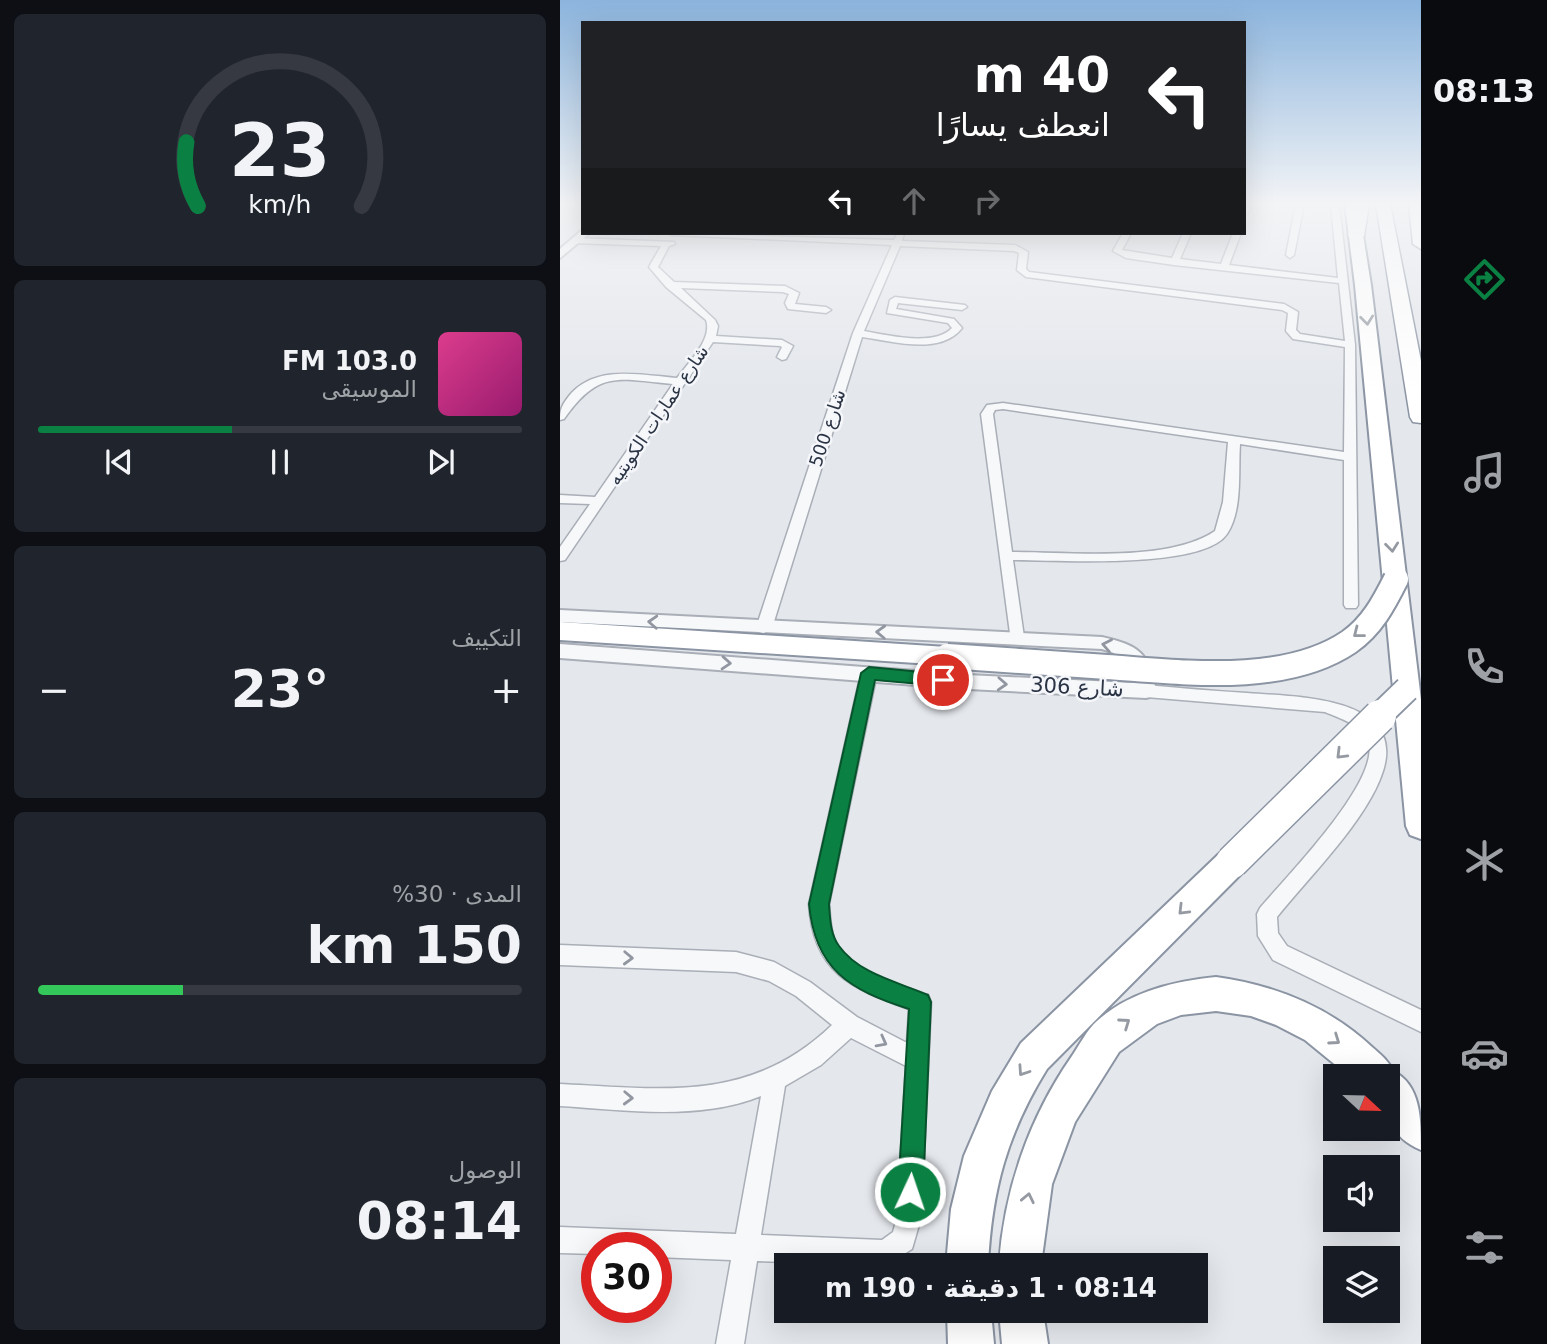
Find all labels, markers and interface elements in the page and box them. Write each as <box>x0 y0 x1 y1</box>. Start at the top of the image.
text: 40 m <box>974 47 1110 104</box>
icon: left <box>1134 49 1225 140</box>
text: 08:13 <box>1433 72 1535 110</box>
text: انعطف يسارًا <box>936 106 1110 144</box>
text: 23 <box>229 108 331 193</box>
icon: left <box>822 182 860 220</box>
icon: ahead <box>895 182 933 220</box>
icon: right <box>968 182 1006 220</box>
text: km/h <box>248 190 312 219</box>
icon: directions <box>1460 255 1509 304</box>
one-way arrow <box>1359 315 1374 326</box>
street label: شارع عمارات الكويتيه <box>603 341 713 489</box>
text: 103.0 FM <box>282 346 417 376</box>
text: الموسيقى <box>321 376 417 402</box>
street label: شارع 500 <box>805 387 850 470</box>
icon: previous <box>100 443 138 481</box>
icon: pause <box>261 443 299 481</box>
icon: next <box>422 443 460 481</box>
icon: music <box>1460 448 1509 497</box>
one-way arrow <box>1384 541 1399 552</box>
one-way arrow <box>648 615 659 630</box>
text: التكييف <box>451 625 522 651</box>
one-way arrow <box>875 625 886 640</box>
one-way arrow <box>1353 625 1365 638</box>
one-way arrow <box>1102 638 1114 653</box>
icon: phone <box>1460 642 1509 691</box>
pin <box>913 650 973 710</box>
one-way arrow <box>721 655 732 670</box>
text: 23° <box>231 659 329 719</box>
icon: arrive <box>924 661 962 699</box>
text: − <box>38 668 70 712</box>
text: + <box>490 668 522 712</box>
street label: شارع 306 <box>1030 673 1124 701</box>
one-way arrow <box>996 676 1007 691</box>
one-way arrow <box>1336 746 1349 759</box>
icon: climate <box>1460 836 1509 885</box>
text: المدى · 30% <box>392 881 522 907</box>
one-way arrow <box>1178 901 1191 914</box>
text: 150 km <box>307 915 522 975</box>
one-way arrow <box>623 950 634 965</box>
one-way arrow <box>1118 1018 1131 1031</box>
icon: car <box>1460 1029 1509 1078</box>
one-way arrow <box>1327 1032 1340 1044</box>
one-way arrow <box>875 1034 887 1047</box>
one-way arrow <box>1018 1064 1031 1077</box>
north arrow <box>1323 1064 1400 1141</box>
map controls <box>1323 1064 1400 1323</box>
one-way arrow <box>623 1091 634 1106</box>
position arrow <box>873 1155 947 1229</box>
button: sound <box>1323 1155 1400 1232</box>
text: الوصول <box>449 1157 522 1183</box>
text: 08:14 <box>356 1191 522 1251</box>
one-way arrow <box>1020 1192 1035 1204</box>
icon: filters <box>1460 1223 1509 1272</box>
speed limit sign: 30 <box>581 1232 672 1323</box>
button: layers <box>1323 1246 1400 1323</box>
text: 08:14 · 1 دقيقة · 190 m <box>825 1273 1157 1303</box>

